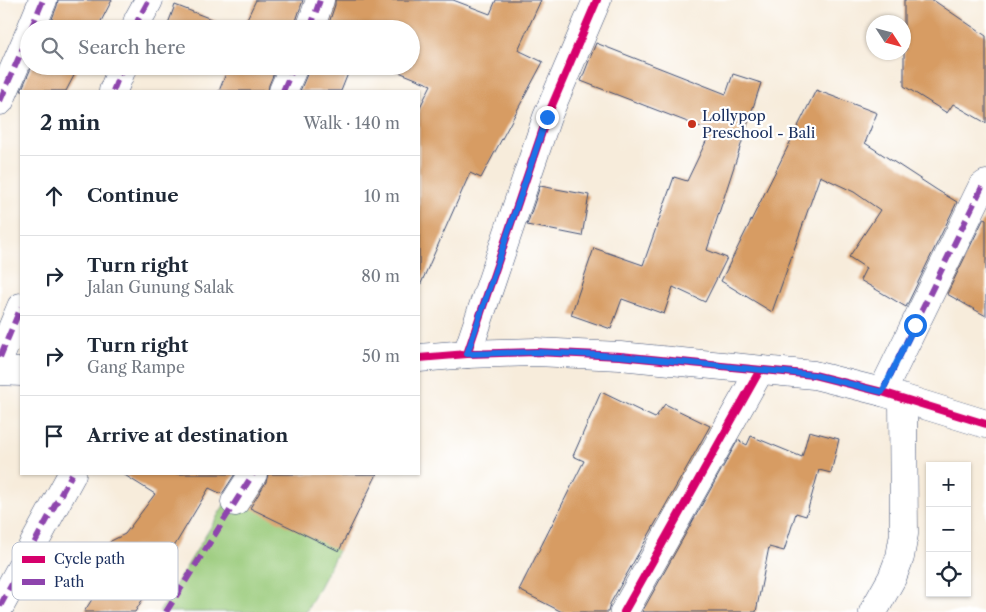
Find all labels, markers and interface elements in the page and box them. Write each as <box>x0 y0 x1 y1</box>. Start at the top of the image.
north arrow <box>866 15 911 60</box>
search box <box>20 20 420 75</box>
icon: search <box>38 34 66 62</box>
text: Search here <box>78 36 186 59</box>
route end <box>536 106 559 129</box>
place label: Lollypop Preschool - Bali <box>702 106 816 142</box>
text: 2 min <box>40 110 100 135</box>
text: Walk · 140 m <box>303 113 400 133</box>
marker: Lollypop Preschool - Bali <box>686 118 698 130</box>
icon: ahead <box>40 182 68 210</box>
text: Continue <box>87 184 179 207</box>
text: 10 m <box>364 186 400 206</box>
text: Turn right <box>87 254 188 277</box>
icon: right <box>40 262 68 290</box>
text: 80 m <box>361 266 400 286</box>
text: Jalan Gunung Salak <box>87 277 234 297</box>
route start <box>904 314 927 337</box>
text: Turn right <box>87 334 188 357</box>
icon: right <box>40 342 68 370</box>
text: 50 m <box>362 346 400 366</box>
text: Gang Rampe <box>87 357 185 377</box>
icon: arrive <box>40 422 68 450</box>
text: Arrive at destination <box>87 424 288 447</box>
map controls <box>926 462 971 597</box>
button: + <box>926 462 971 507</box>
button: − <box>926 507 971 552</box>
legend <box>12 542 178 600</box>
text: Cycle path <box>54 550 125 568</box>
button: locate <box>926 552 971 597</box>
text: Path <box>54 573 84 591</box>

